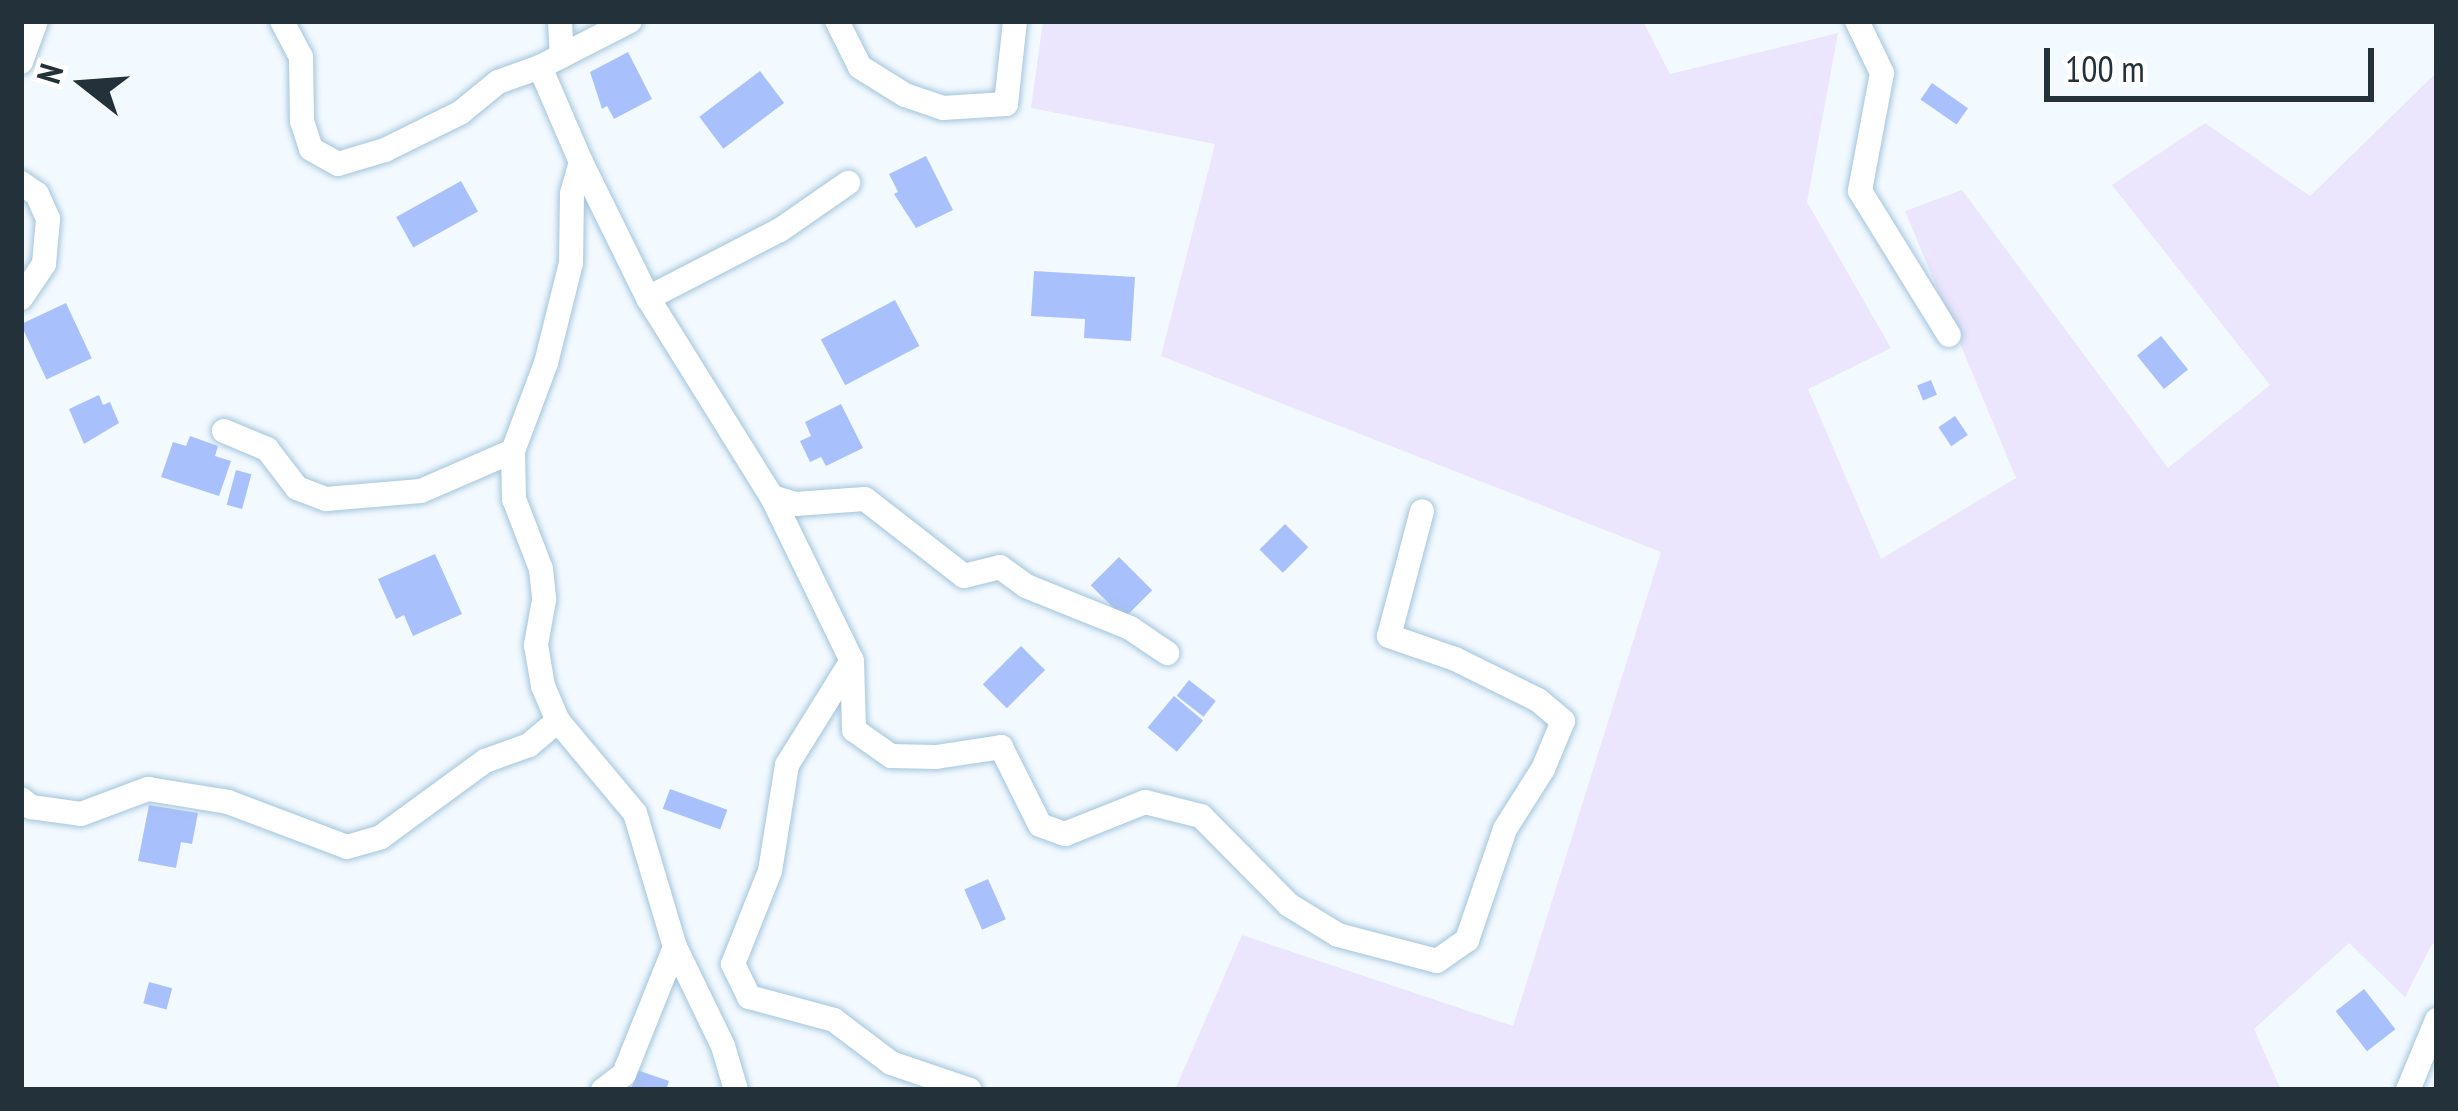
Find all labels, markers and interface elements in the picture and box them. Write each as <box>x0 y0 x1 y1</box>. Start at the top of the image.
north arrow <box>24 24 144 144</box>
scale bar <box>2050 24 2380 98</box>
text: 100 m <box>2065 45 2145 92</box>
text: N <box>26 59 72 88</box>

